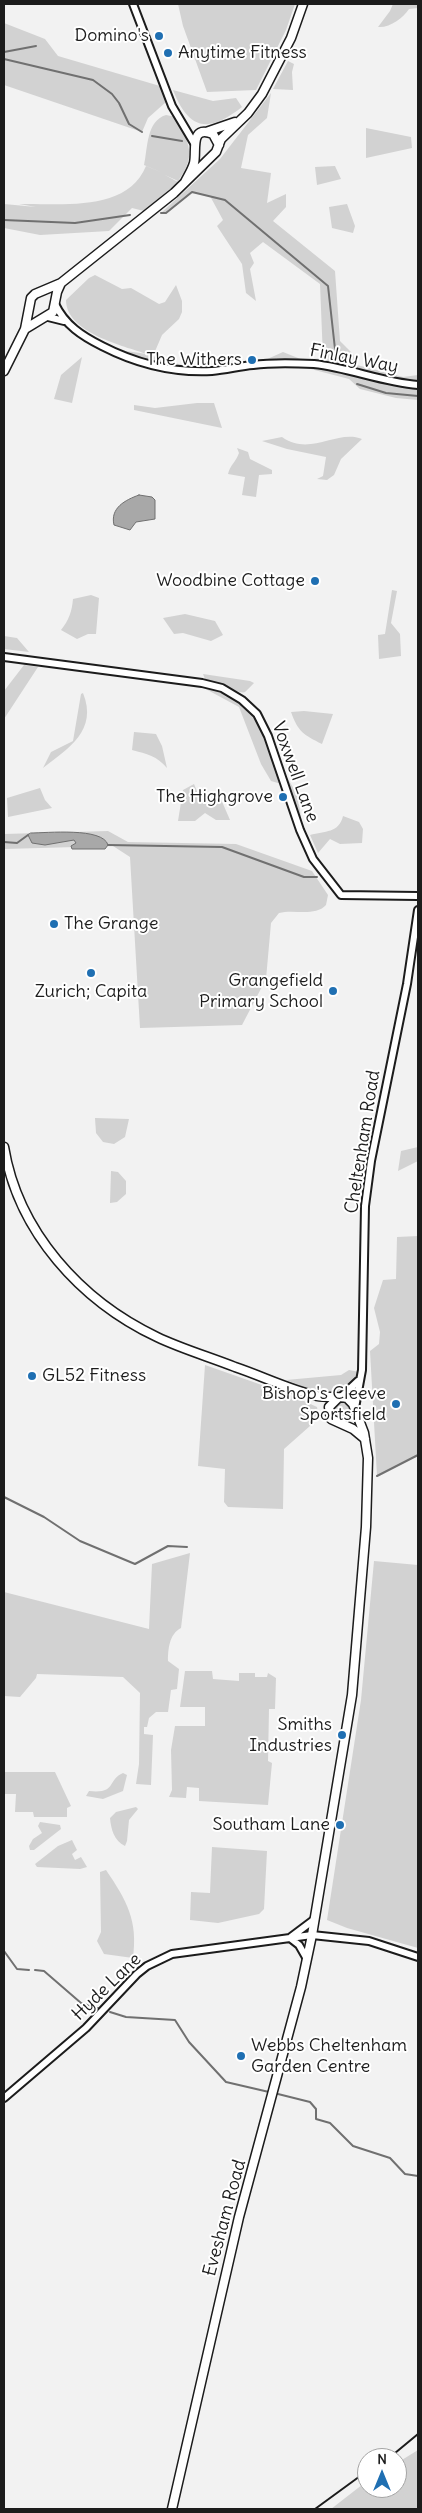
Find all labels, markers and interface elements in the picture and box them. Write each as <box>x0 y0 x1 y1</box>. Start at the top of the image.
place label: Domino's <box>74 25 149 47</box>
marker: Domino's <box>153 30 165 42</box>
place label: Anytime Fitness <box>178 42 307 64</box>
marker: Anytime Fitness <box>162 47 174 59</box>
street label: Finlay Way <box>308 340 400 378</box>
place label: The Withers <box>146 349 242 371</box>
marker: The Withers <box>246 354 258 366</box>
place label: Woodbine Cottage <box>156 570 305 592</box>
marker: Woodbine Cottage <box>309 575 321 587</box>
street label: Voxwell Lane <box>267 719 323 825</box>
place label: The Highgrove <box>156 786 273 808</box>
marker: The Highgrove <box>277 791 289 803</box>
place label: The Grange <box>64 913 158 935</box>
marker: The Grange <box>48 918 60 930</box>
marker: Zurich; Capita <box>85 967 97 979</box>
place label: Grangefield Primary School <box>199 970 323 1012</box>
place label: Zurich; Capita <box>35 981 147 1003</box>
marker: Grangefield Primary School <box>327 985 339 997</box>
street label: Cheltenham Road <box>341 1069 385 1215</box>
place label: GL52 Fitness <box>42 1365 146 1387</box>
marker: GL52 Fitness <box>26 1370 38 1382</box>
place label: Bishop's Cleeve Sportsfield <box>262 1383 386 1426</box>
marker: Bishop's Cleeve Sportsfield <box>390 1398 402 1410</box>
place label: Smiths Industries <box>249 1714 332 1756</box>
marker: Smiths Industries <box>336 1729 348 1741</box>
place label: Southam Lane <box>212 1814 330 1836</box>
marker: Southam Lane <box>334 1819 346 1831</box>
street label: Hyde Lane <box>68 1949 146 2025</box>
place label: Webbs Cheltenham Garden Centre <box>251 2035 407 2078</box>
marker: Webbs Cheltenham Garden Centre <box>235 2050 247 2062</box>
street label: Evesham Road <box>199 2157 251 2279</box>
north arrow <box>357 2448 407 2498</box>
text: N <box>377 2450 387 2468</box>

